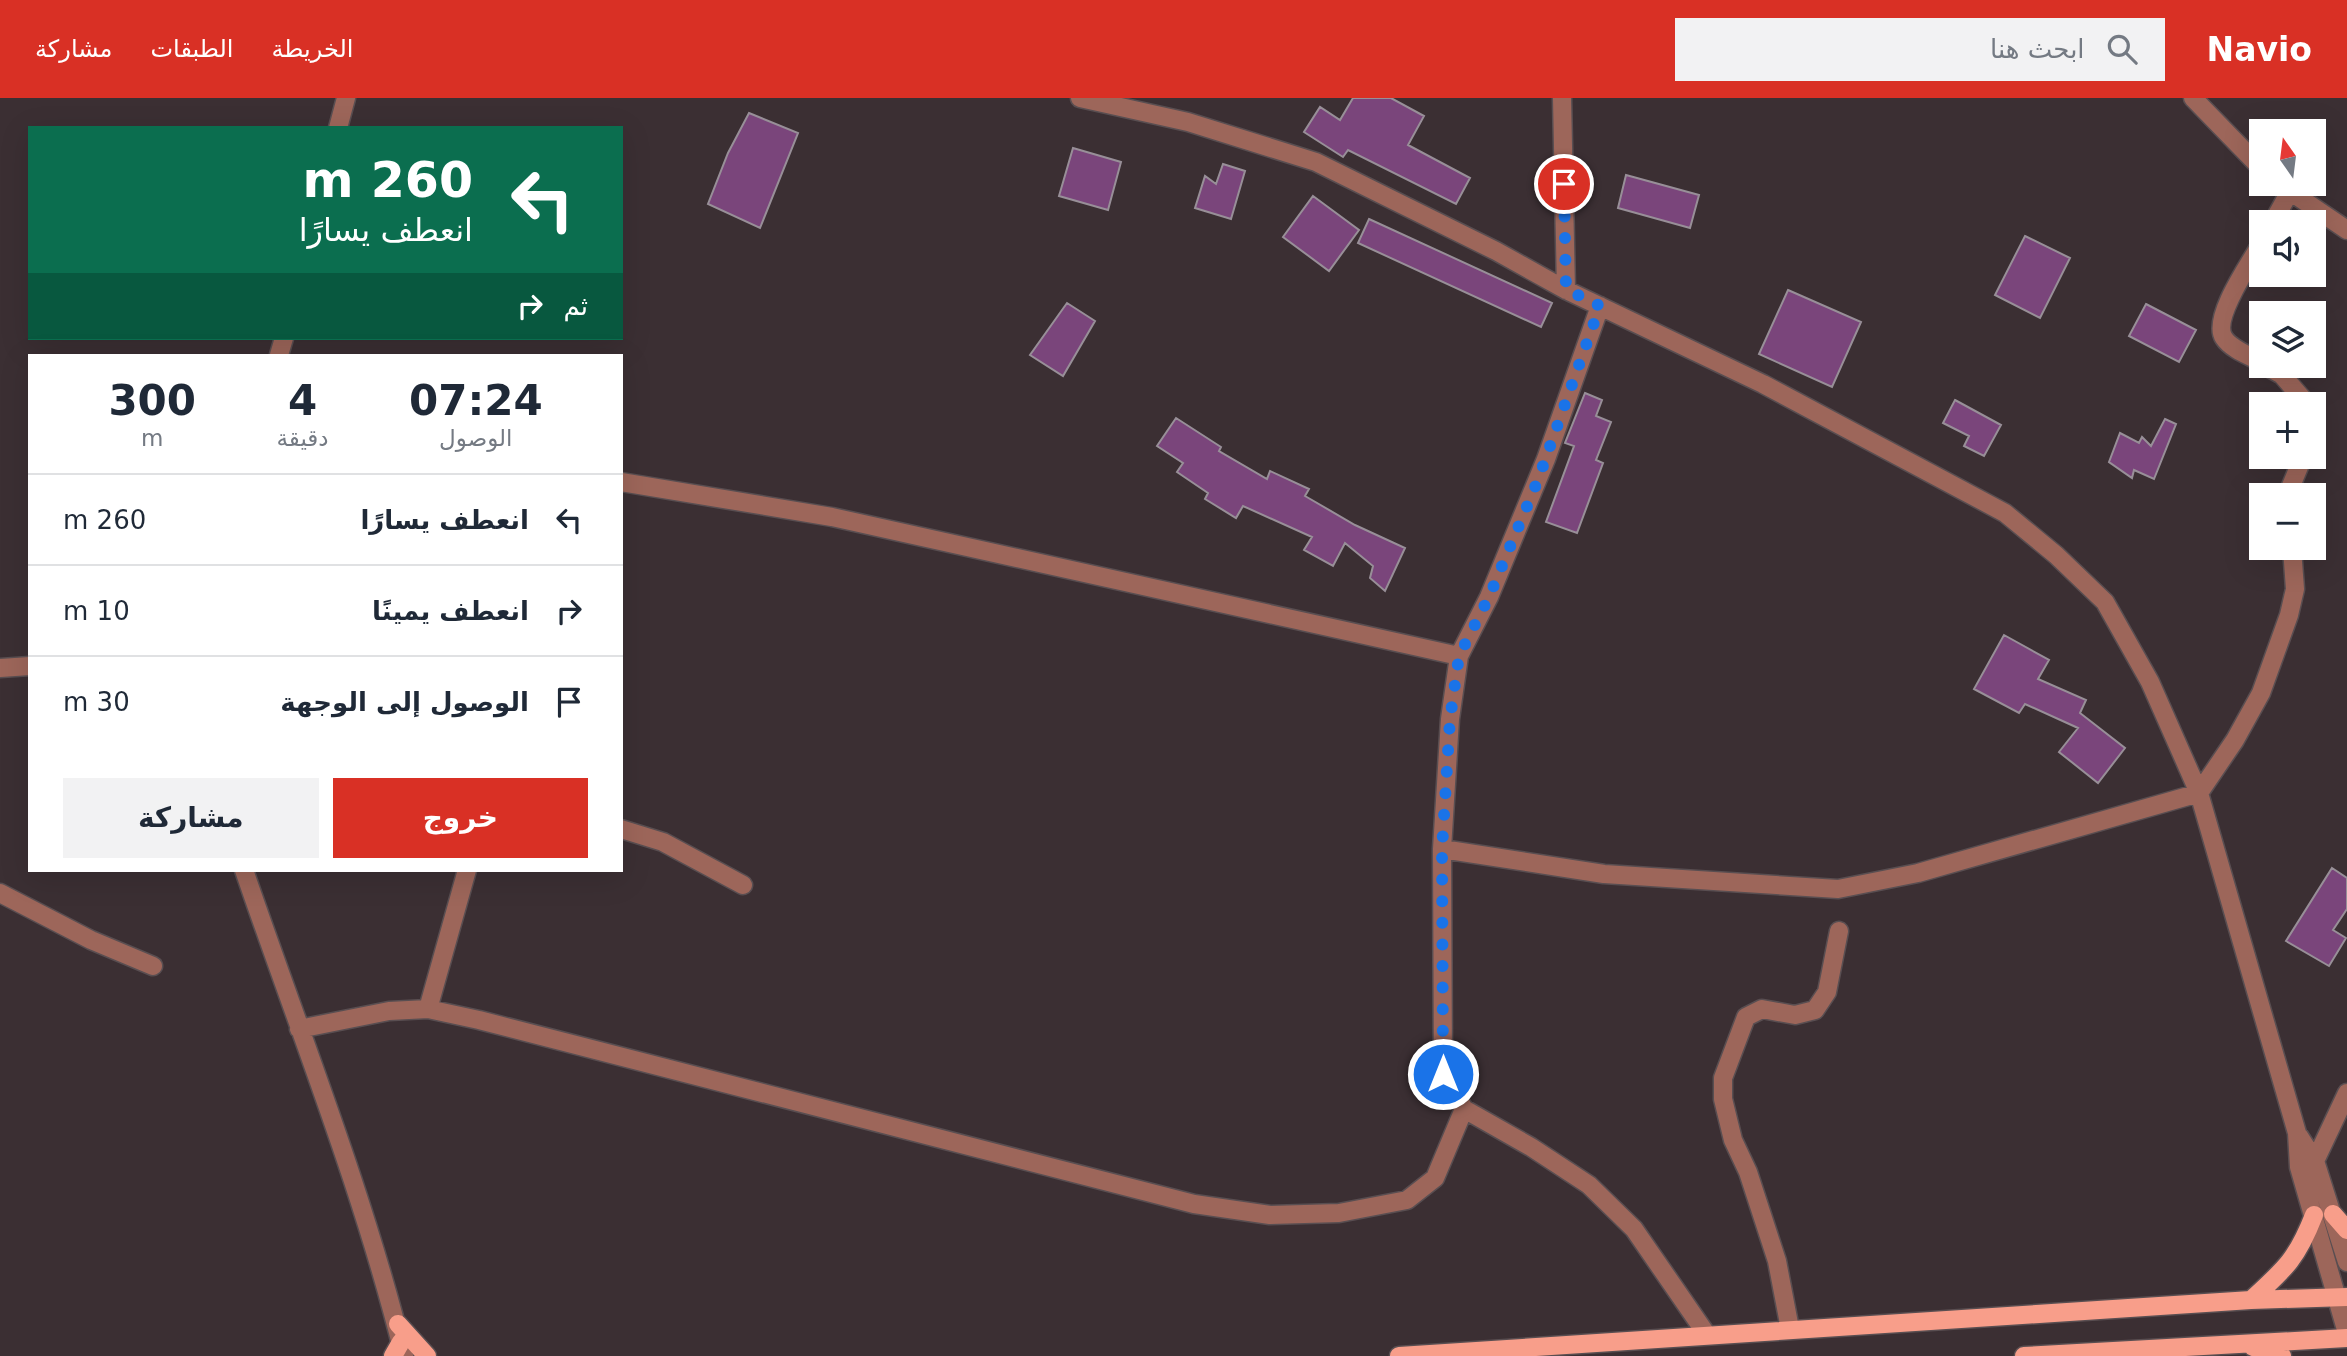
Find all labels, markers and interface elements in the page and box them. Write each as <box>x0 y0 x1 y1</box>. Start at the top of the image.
search box <box>1675 18 2165 81</box>
icon: search <box>2103 30 2141 68</box>
text: Navio <box>2207 30 2312 69</box>
text: ابحث هنا <box>1990 34 2085 64</box>
text: مشاركة <box>35 35 112 63</box>
text: الطبقات <box>150 35 233 63</box>
text: الخريطة <box>271 35 353 63</box>
north arrow <box>2249 119 2326 196</box>
map controls <box>2249 119 2326 560</box>
text: 260 m <box>303 152 473 209</box>
icon: left <box>497 154 588 245</box>
pin <box>1534 154 1594 214</box>
icon: arrive <box>1545 165 1583 203</box>
button: sound <box>2249 210 2326 287</box>
text: انعطف يسارًا <box>299 211 473 249</box>
icon: right <box>511 287 549 325</box>
text: ثم <box>563 291 588 321</box>
button: layers <box>2249 301 2326 378</box>
text: 300 <box>108 376 196 425</box>
text: 4 <box>288 376 317 425</box>
text: 07:24 <box>409 376 543 425</box>
button: + <box>2249 392 2326 469</box>
text: m <box>141 425 163 451</box>
text: دقيقة <box>276 425 329 451</box>
text: الوصول <box>439 425 512 451</box>
button: − <box>2249 483 2326 560</box>
icon: left <box>550 501 588 539</box>
text: 260 m <box>63 505 146 535</box>
text: انعطف يسارًا <box>360 505 529 535</box>
icon: right <box>550 592 588 630</box>
text: 10 m <box>63 596 130 626</box>
text: انعطف يمينًا <box>372 596 529 626</box>
icon: arrive <box>550 683 588 721</box>
text: 30 m <box>63 687 130 717</box>
text: الوصول إلى الوجهة <box>280 687 529 717</box>
button: مشاركة <box>63 778 319 858</box>
button: خروج <box>333 778 588 858</box>
position arrow <box>1406 1037 1480 1111</box>

